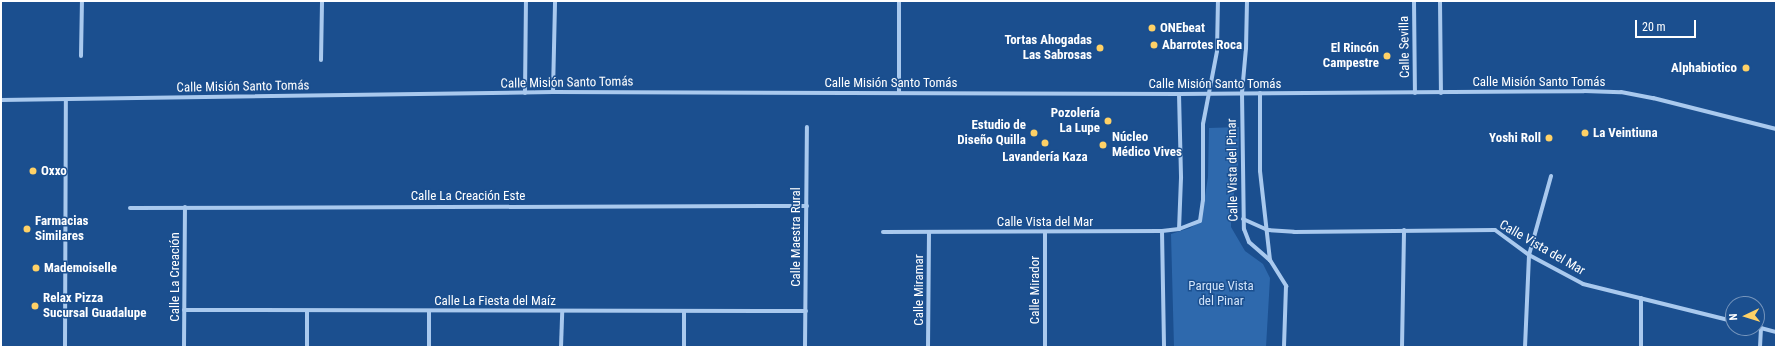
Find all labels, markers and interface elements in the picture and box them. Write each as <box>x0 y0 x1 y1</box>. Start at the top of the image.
scale bar <box>1637 12 1698 38</box>
street label: Calle Sevilla <box>1397 16 1413 78</box>
place label: ONEbeat <box>1160 20 1205 36</box>
text: 20 m <box>1642 20 1666 34</box>
marker: ONEbeat <box>1147 23 1157 33</box>
place label: Tortas Ahogadas Las Sabrosas <box>1004 33 1092 64</box>
place label: Abarrotes Roca <box>1162 37 1242 53</box>
marker: Abarrotes Roca <box>1149 40 1159 50</box>
place label: El Rincón Campestre <box>1323 41 1379 72</box>
marker: Tortas Ahogadas Las Sabrosas <box>1095 43 1105 53</box>
marker: El Rincón Campestre <box>1382 51 1392 61</box>
place label: Alphabiotico <box>1671 60 1737 76</box>
marker: Alphabiotico <box>1740 62 1752 74</box>
street label: Calle Misión Santo Tomás <box>500 74 634 92</box>
street label: Calle Misión Santo Tomás <box>1472 74 1606 90</box>
street label: Calle Misión Santo Tomás <box>824 75 958 91</box>
street label: Calle Misión Santo Tomás <box>1148 76 1282 92</box>
street label: Calle Misión Santo Tomás <box>176 78 310 96</box>
place label: Pozolería La Lupe <box>1051 106 1100 137</box>
marker: Pozolería La Lupe <box>1103 116 1113 126</box>
place label: Estudio de Diseño Quilla <box>957 118 1026 149</box>
street label: Calle Vista del Pinar <box>1224 118 1242 222</box>
place label: La Veintiuna <box>1593 125 1658 141</box>
marker: Estudio de Diseño Quilla <box>1029 128 1039 138</box>
marker: La Veintiuna <box>1580 128 1590 138</box>
place label: Núcleo Médico Vives <box>1112 130 1182 161</box>
place label: Yoshi Roll <box>1489 130 1541 146</box>
marker: Yoshi Roll <box>1544 133 1554 143</box>
marker: Lavandería Kaza <box>1040 138 1050 148</box>
marker: Núcleo Médico Vives <box>1097 139 1109 151</box>
place label: Lavandería Kaza <box>1002 149 1088 165</box>
place label: Oxxo <box>41 163 67 179</box>
marker: Oxxo <box>28 166 38 176</box>
street label: Calle Maestra Rural <box>788 187 804 287</box>
street label: Calle La Creación Este <box>411 188 525 204</box>
place label: Farmacias Similares <box>35 214 88 245</box>
street label: Calle Vista del Mar <box>997 214 1093 230</box>
street label: Calle Vista del Mar <box>1496 217 1588 279</box>
marker: Farmacias Similares <box>22 224 32 234</box>
street label: Calle La Creación <box>167 232 183 322</box>
street label: Calle Miramar <box>911 254 927 326</box>
street label: Calle Mirador <box>1027 256 1043 324</box>
place label: Mademoiselle <box>44 260 117 276</box>
marker: Mademoiselle <box>31 263 41 273</box>
park label: Parque Vista del Pinar <box>1188 279 1254 310</box>
place label: Relax Pizza Sucursal Guadalupe <box>43 291 146 322</box>
street label: Calle La Fiesta del Maíz <box>434 293 556 309</box>
north arrow <box>1725 296 1765 336</box>
marker: Relax Pizza Sucursal Guadalupe <box>30 301 40 311</box>
text: N <box>1727 313 1740 321</box>

